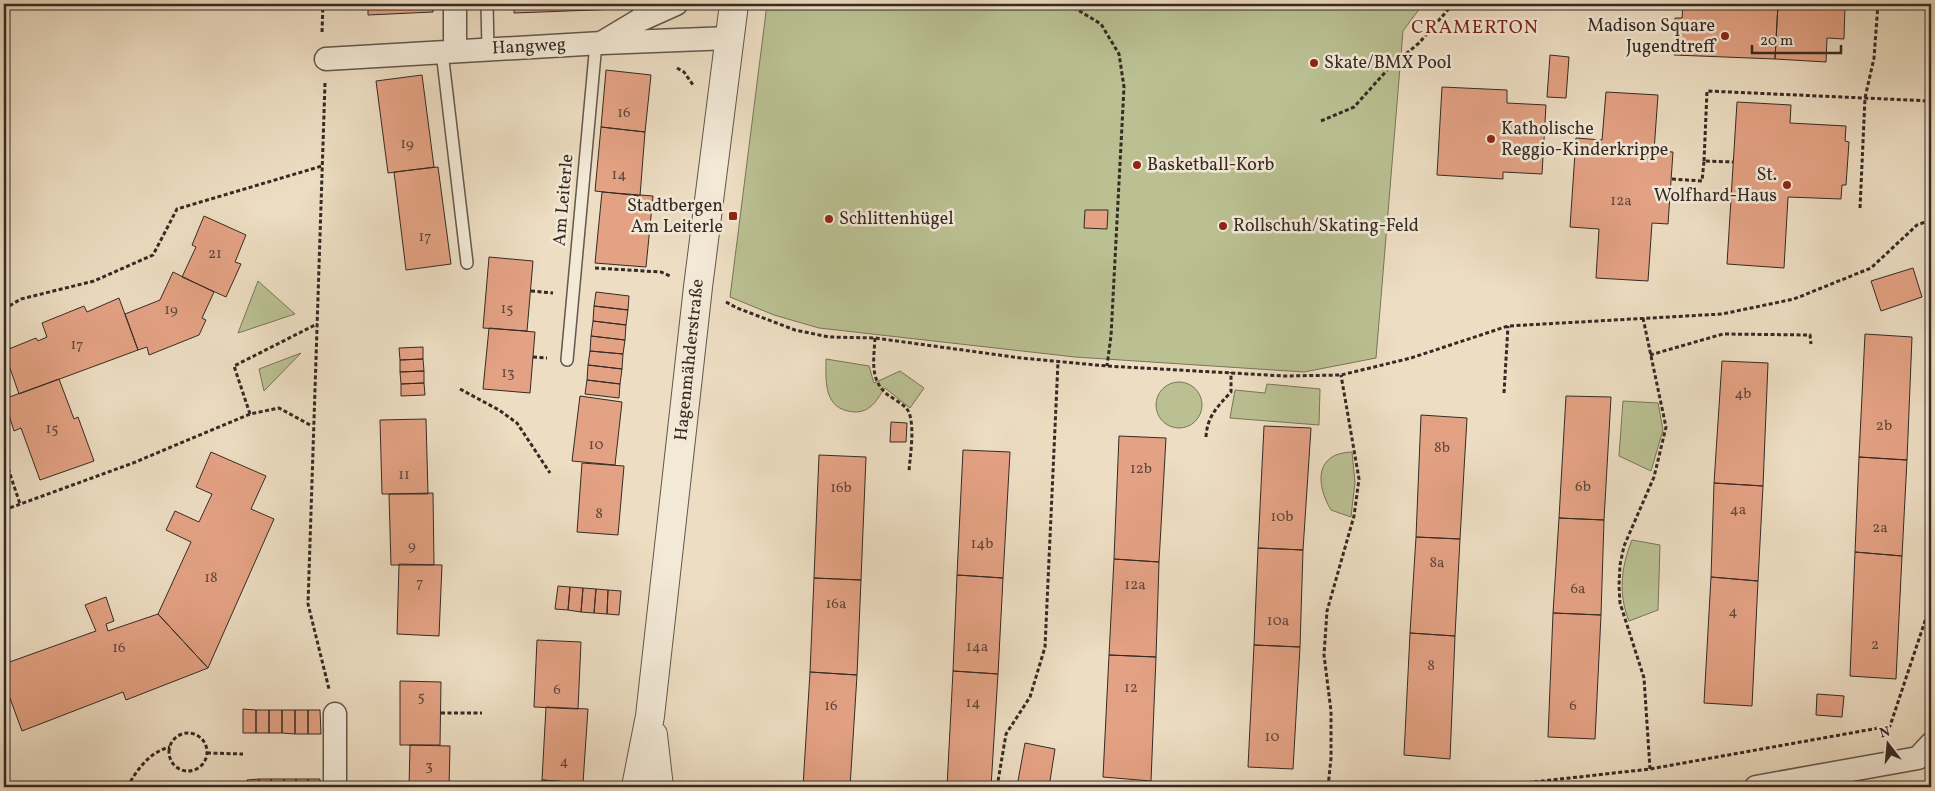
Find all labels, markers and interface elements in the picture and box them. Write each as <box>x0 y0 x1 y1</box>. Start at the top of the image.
place label: Madison Square Jugendtreff <box>1587 14 1717 60</box>
district label: CRAMERTON <box>1411 15 1539 41</box>
scale bar <box>1752 22 1841 54</box>
marker: Madison Square Jugendtreff <box>1719 30 1731 42</box>
text: 20 m <box>1760 31 1793 52</box>
street label: Hangweg <box>491 33 567 61</box>
place label: Skate/BMX Pool <box>1324 51 1452 76</box>
marker: Skate/BMX Pool <box>1308 57 1320 69</box>
house number: 16 <box>617 103 631 124</box>
place label: Katholische Reggio-Kinderkrippe <box>1501 117 1668 163</box>
marker: Katholische Reggio-Kinderkrippe <box>1485 133 1497 145</box>
house number: 19 <box>400 134 414 155</box>
street label: Am Leiterle <box>548 153 580 247</box>
place label: Basketball-Korb <box>1147 153 1274 178</box>
marker: Basketball-Korb <box>1131 159 1143 171</box>
place label: St. Wolfhard-Haus <box>1654 163 1777 209</box>
house number: 14 <box>612 165 626 186</box>
marker: St. Wolfhard-Haus <box>1781 179 1793 191</box>
house number: 12a <box>1610 191 1632 212</box>
place label: Stadtbergen Am Leiterle <box>627 194 723 240</box>
place label: Schlittenhügel <box>839 207 954 232</box>
marker: Stadtbergen Am Leiterle <box>727 210 739 222</box>
marker: Schlittenhügel <box>823 213 835 225</box>
place label: Rollschuh/Skating-Feld <box>1233 214 1419 239</box>
marker: Rollschuh/Skating-Feld <box>1217 220 1229 232</box>
house number: 17 <box>418 227 432 248</box>
house number: 21 <box>208 244 222 265</box>
street label: Hagenmähderstraße <box>669 278 711 442</box>
house number: 15 <box>500 299 514 320</box>
house number: 19 <box>164 300 178 321</box>
house number: 17 <box>70 335 84 356</box>
house number: 13 <box>501 363 515 384</box>
house number: 4b <box>1734 384 1752 405</box>
house number: 2b <box>1876 416 1892 437</box>
house number: 15 <box>45 419 59 440</box>
house number: 10 <box>589 435 603 456</box>
house number: 8b <box>1434 438 1450 459</box>
house number: 12b <box>1130 459 1152 480</box>
house number: 11 <box>398 465 410 486</box>
house number: 6b <box>1575 477 1591 498</box>
house number: 16b <box>830 478 852 499</box>
house number: 4a <box>1730 500 1746 521</box>
house number: 8 <box>595 504 603 525</box>
house number: 10b <box>1270 507 1294 528</box>
house number: 2a <box>1872 518 1888 539</box>
house number: 14b <box>971 534 993 555</box>
house number: 9 <box>408 536 416 557</box>
house number: 8a <box>1429 553 1445 574</box>
house number: 18 <box>204 568 218 589</box>
house number: 7 <box>416 573 424 594</box>
house number: 12a <box>1124 575 1146 596</box>
house number: 6a <box>1570 579 1586 600</box>
house number: 16a <box>826 594 846 615</box>
house number: 4 <box>1729 602 1738 623</box>
house number: 10a <box>1267 611 1289 632</box>
house number: 2 <box>1871 635 1879 656</box>
house number: 14a <box>966 637 988 658</box>
house number: 16 <box>112 638 126 659</box>
house number: 8 <box>1427 656 1435 677</box>
house number: 12 <box>1124 678 1138 699</box>
house number: 6 <box>553 680 561 701</box>
house number: 5 <box>417 687 425 708</box>
house number: 14 <box>966 693 980 714</box>
house number: 16 <box>824 696 838 717</box>
house number: 6 <box>1569 696 1577 717</box>
north arrow <box>1862 718 1912 768</box>
text: N <box>1877 722 1892 743</box>
house number: 10 <box>1265 727 1279 748</box>
house number: 4 <box>560 752 569 773</box>
house number: 3 <box>425 756 433 777</box>

